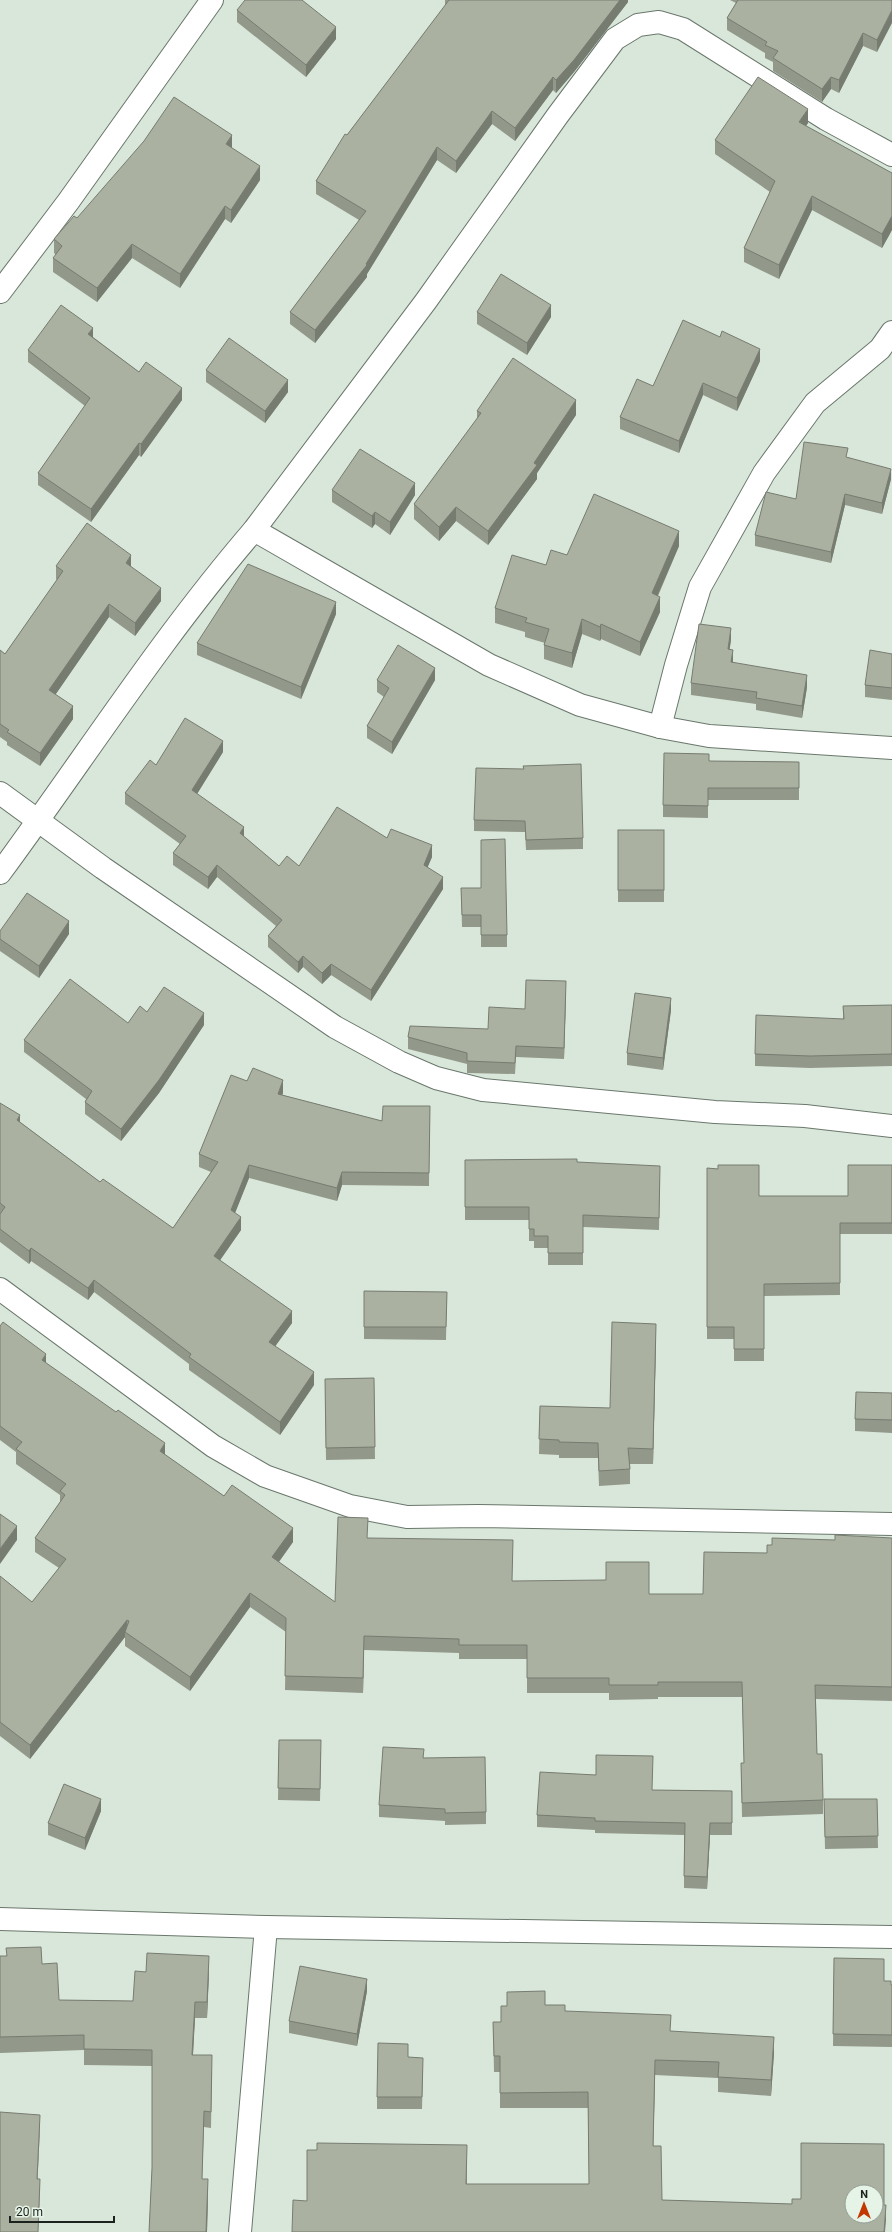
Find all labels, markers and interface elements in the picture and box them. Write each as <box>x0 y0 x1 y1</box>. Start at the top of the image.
north arrow <box>844 2184 884 2224</box>
text: N <box>860 2188 868 2201</box>
scale bar <box>10 2198 114 2224</box>
text: 20 m <box>16 2205 43 2219</box>

